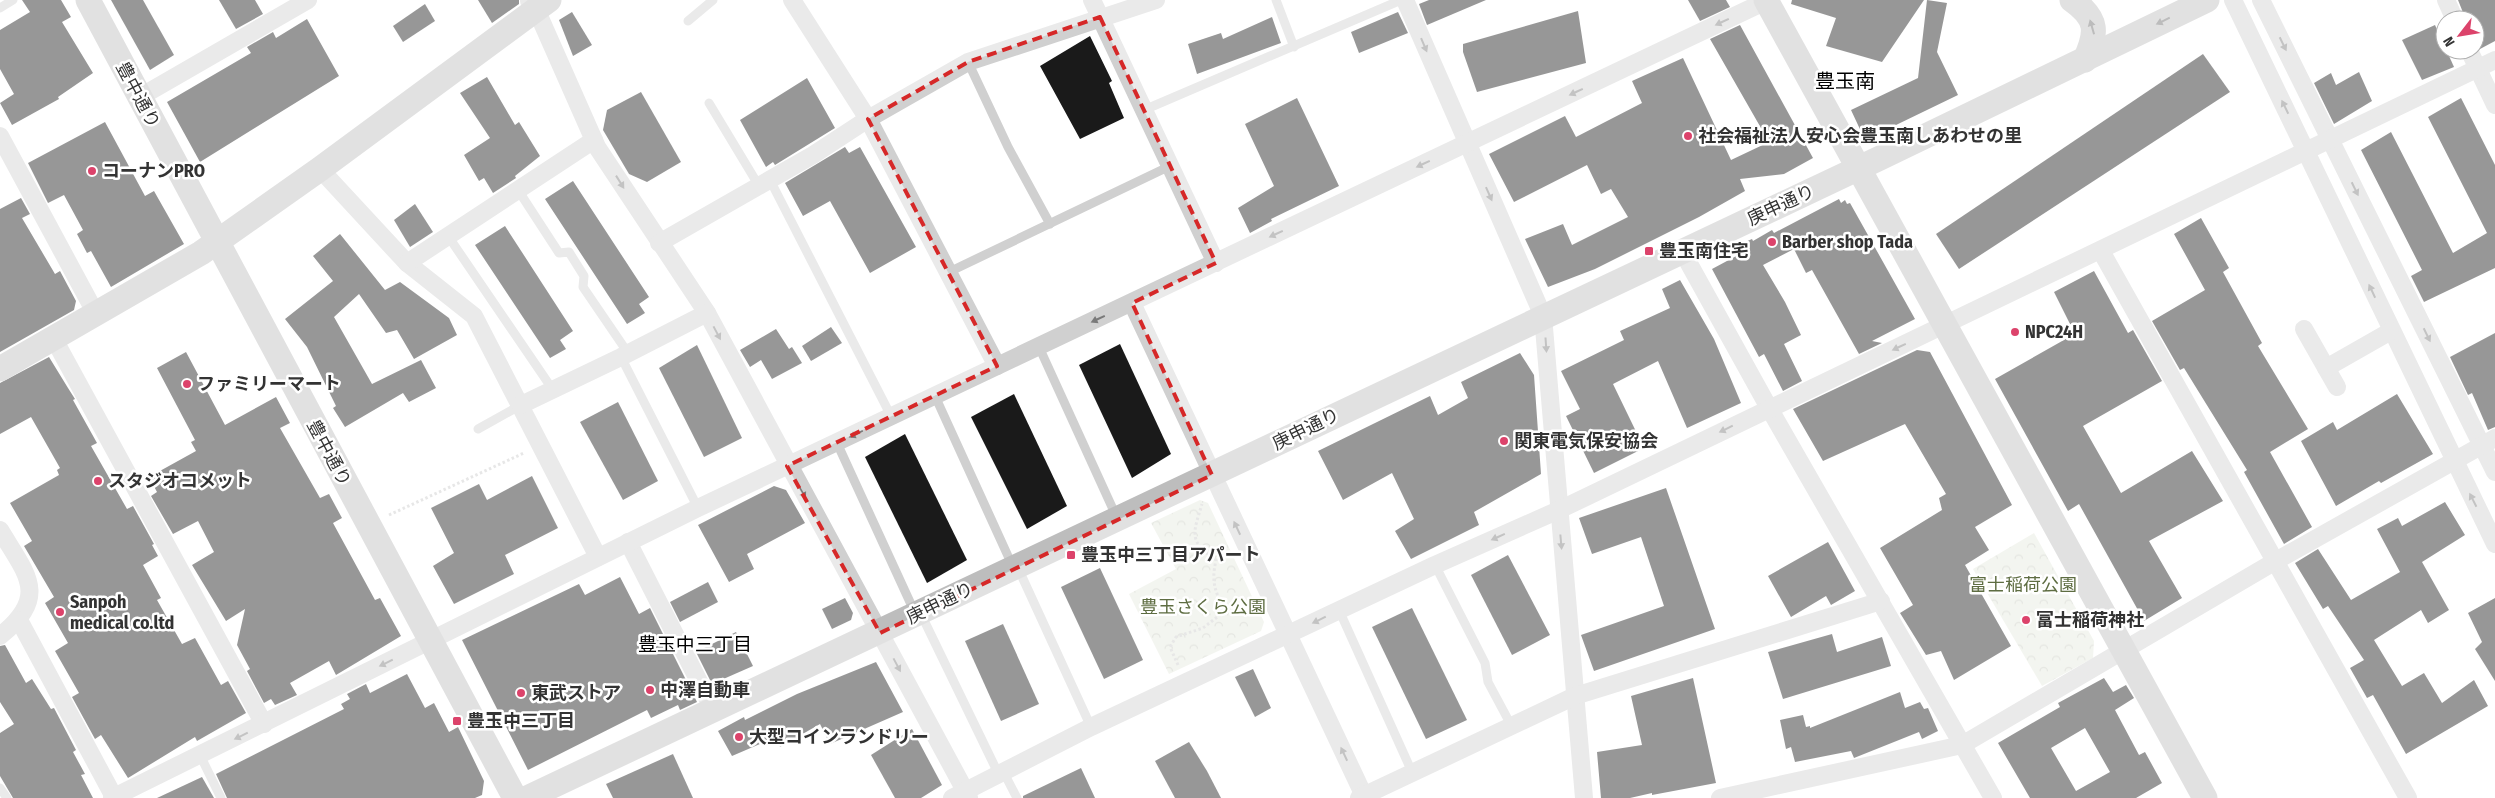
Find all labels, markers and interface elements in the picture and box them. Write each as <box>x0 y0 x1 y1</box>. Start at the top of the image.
north arrow <box>2435 10 2485 60</box>
one-way arrow <box>1715 18 1729 26</box>
one-way arrow <box>2156 18 2170 26</box>
one-way arrow <box>2088 19 2096 34</box>
text: N <box>2440 33 2459 49</box>
one-way arrow <box>2279 37 2287 51</box>
one-way arrow <box>1421 38 1429 52</box>
street label: 豊中通り <box>111 58 165 132</box>
district label: 豊玉南 <box>1815 69 1875 93</box>
one-way arrow <box>1568 87 1583 96</box>
one-way arrow <box>2281 100 2289 114</box>
place label: 社会福祉法人安心会豊玉南しあわせの里 <box>1698 125 2022 147</box>
marker: 社会福祉法人安心会豊玉南しあわせの里 <box>1682 130 1694 142</box>
place label: コーナンPRO <box>102 160 205 182</box>
one-way arrow <box>1416 160 1430 168</box>
marker: コーナンPRO <box>86 165 98 177</box>
one-way arrow <box>615 175 624 188</box>
street label: 庚申通り <box>1744 180 1818 230</box>
one-way arrow <box>2351 182 2359 197</box>
one-way arrow <box>1486 187 1494 201</box>
one-way arrow <box>1269 230 1283 238</box>
place label: Barber shop Tada <box>1782 231 1913 253</box>
marker: Barber shop Tada <box>1766 236 1778 248</box>
place label: 豊玉南住宅 <box>1659 240 1749 262</box>
marker: 豊玉南住宅 <box>1643 245 1655 257</box>
one-way arrow <box>2368 284 2376 298</box>
one-way arrow <box>1091 315 1105 323</box>
place label: NPC24H <box>2025 321 2083 343</box>
one-way arrow <box>713 325 721 340</box>
marker: NPC24H <box>2009 326 2021 338</box>
one-way arrow <box>2423 328 2431 342</box>
one-way arrow <box>1542 337 1550 353</box>
one-way arrow <box>1892 343 1907 351</box>
place label: ファミリーマート <box>197 373 341 395</box>
marker: ファミリーマート <box>181 378 193 390</box>
street label: 庚申通り <box>1269 403 1343 455</box>
street label: 豊中通り <box>302 416 356 490</box>
one-way arrow <box>1718 425 1733 434</box>
one-way arrow <box>849 430 863 438</box>
place label: 関東電気保安協会 <box>1514 430 1658 452</box>
marker: 関東電気保安協会 <box>1498 435 1510 447</box>
place label: スタジオコメット <box>108 470 252 492</box>
marker: スタジオコメット <box>92 475 104 487</box>
one-way arrow <box>797 485 806 498</box>
one-way arrow <box>2469 493 2477 508</box>
one-way arrow <box>1233 521 1241 535</box>
one-way arrow <box>1491 533 1505 541</box>
one-way arrow <box>1558 534 1566 550</box>
place label: 豊玉中三丁目アパート <box>1081 544 1261 566</box>
marker: 豊玉中三丁目アパート <box>1065 549 1077 561</box>
park label: 富士稲荷公園 <box>1969 574 2077 596</box>
street label: 庚申通り <box>903 577 977 629</box>
place label: Sanpoh medical co.ltd <box>70 591 174 634</box>
park label: 豊玉さくら公園 <box>1140 596 1266 618</box>
marker: Sanpoh medical co.ltd <box>54 606 66 618</box>
place label: 富士稲荷神社 <box>2036 609 2144 631</box>
marker: 富士稲荷神社 <box>2020 614 2032 626</box>
one-way arrow <box>1312 616 1326 624</box>
district label: 豊玉中三丁目 <box>638 633 752 656</box>
one-way arrow <box>893 657 901 672</box>
one-way arrow <box>379 660 393 668</box>
place label: 中澤自動車 <box>660 679 750 701</box>
place label: 東武ストア <box>531 682 621 704</box>
marker: 中澤自動車 <box>644 684 656 696</box>
marker: 東武ストア <box>515 687 527 699</box>
place label: 豊玉中三丁目 <box>467 710 575 732</box>
marker: 豊玉中三丁目 <box>451 715 463 727</box>
place label: 大型コインランドリー <box>749 726 929 748</box>
marker: 大型コインランドリー <box>733 731 745 743</box>
one-way arrow <box>234 732 248 740</box>
one-way arrow <box>1340 747 1348 761</box>

